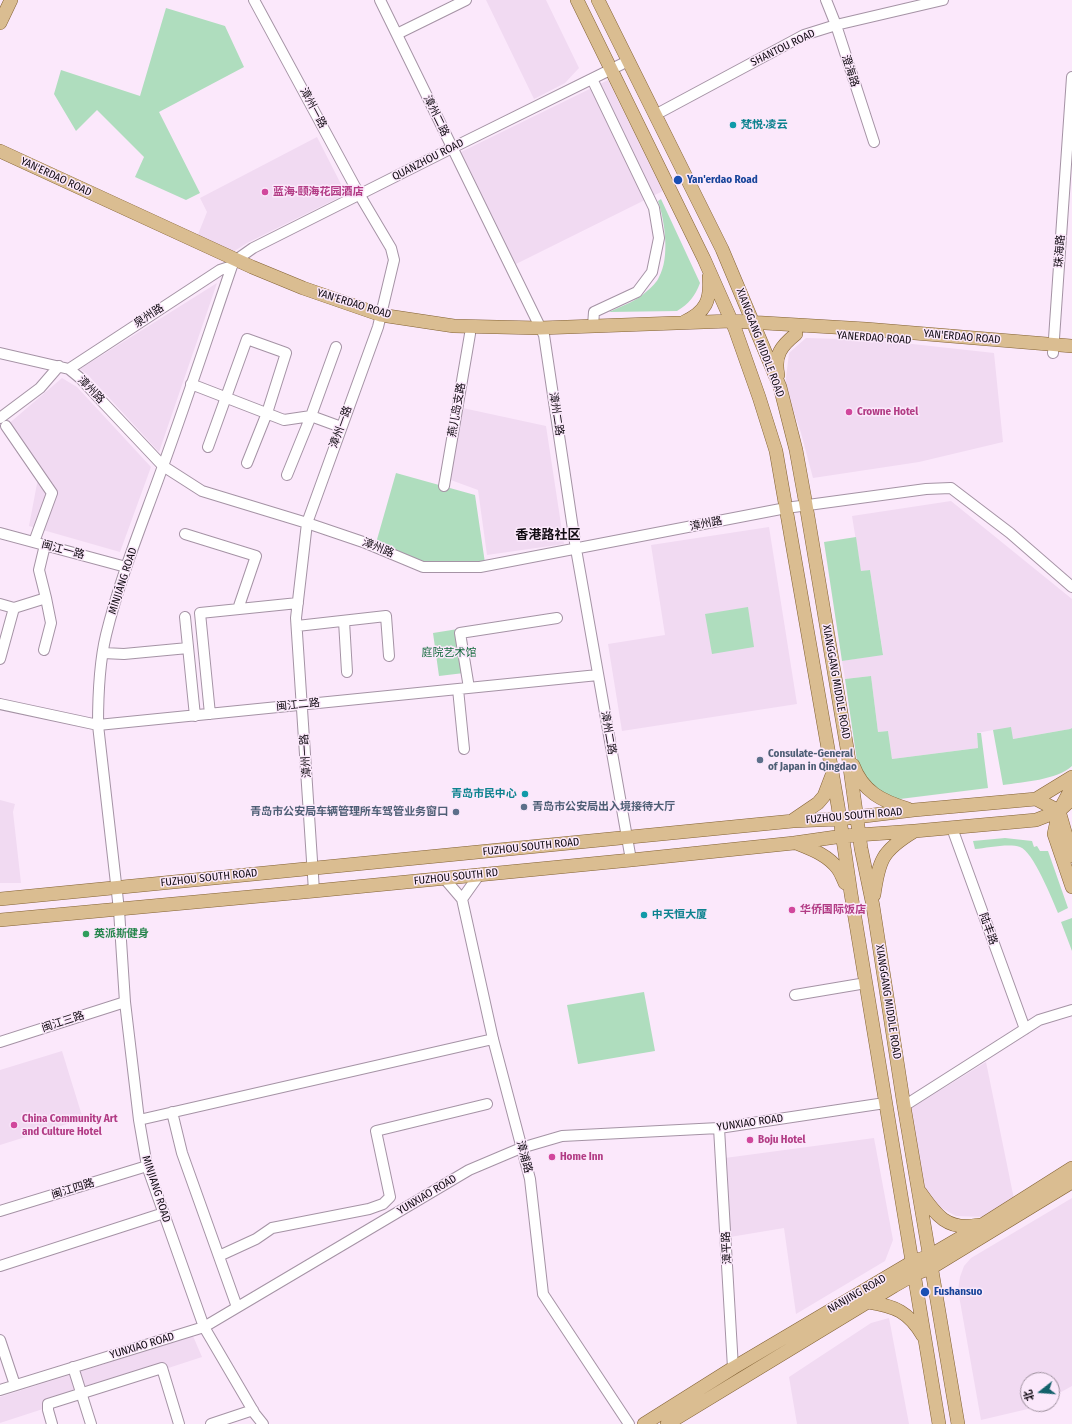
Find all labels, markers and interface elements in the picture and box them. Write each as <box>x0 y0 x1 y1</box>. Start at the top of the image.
street label: SHANTOU ROAD <box>749 27 817 69</box>
street label: 澄海路 <box>839 53 861 89</box>
street label: 漳州一路 <box>297 85 329 131</box>
street label: 漳州二路 <box>420 93 452 139</box>
place label: 梵悦·凌云 <box>741 118 788 132</box>
marker: 梵悦·凌云 <box>728 120 738 130</box>
street label: QUANZHOU ROAD <box>390 136 466 184</box>
street label: YAN'ERDAO ROAD <box>18 155 94 199</box>
place label: Yan'erdao Road <box>687 173 758 187</box>
marker: Yan'erdao Road <box>672 174 684 186</box>
place label: 蓝海·颐海花园酒店 <box>273 185 364 199</box>
marker: 蓝海·颐海花园酒店 <box>260 187 270 197</box>
street label: 珠海路 <box>1052 234 1068 268</box>
street label: YAN'ERDAO ROAD <box>315 286 393 322</box>
street label: XIANGGANG MIDDLE ROAD <box>733 287 787 399</box>
street label: 泉州路 <box>132 301 166 331</box>
street label: YAN'ERDAO ROAD <box>923 327 1001 347</box>
street label: YANERDAO ROAD <box>836 329 912 347</box>
street label: 漳州路 <box>75 374 107 406</box>
street label: 燕儿岛支路 <box>446 382 468 438</box>
street label: 漳州二路 <box>546 391 566 437</box>
street label: 漳州一路 <box>327 404 355 450</box>
place label: Crowne Hotel <box>857 405 918 419</box>
marker: Crowne Hotel <box>844 407 854 417</box>
street label: 漳州路 <box>689 514 723 534</box>
district label: 香港路社区 <box>516 527 580 543</box>
street label: 漳州路 <box>360 536 396 560</box>
street label: 闽江一路 <box>40 538 86 562</box>
street label: MǏNJIĀNG ROAD <box>106 546 140 616</box>
street label: XIANGGANG MIDDLE ROAD <box>819 624 853 740</box>
park label: 庭院艺术馆 <box>422 646 476 660</box>
street label: 闽江二路 <box>275 696 321 714</box>
street label: 漳州二路 <box>598 710 618 756</box>
street label: 漳州一路 <box>298 734 314 778</box>
place label: Consulate-General of Japan in Qingdao <box>768 747 857 773</box>
marker: Consulate-General of Japan in Qingdao <box>755 755 765 765</box>
place label: 青岛市民中心 <box>451 787 517 801</box>
marker: 青岛市民中心 <box>520 789 530 799</box>
place label: 青岛市公安局出入境接待大厅 <box>532 800 675 814</box>
marker: 青岛市公安局出入境接待大厅 <box>519 802 529 812</box>
place label: 青岛市公安局车辆管理所车驾管业务窗口 <box>250 805 448 819</box>
street label: FUZHOU SOUTH ROAD <box>805 805 903 827</box>
marker: 青岛市公安局车辆管理所车驾管业务窗口 <box>451 807 461 817</box>
street label: FUZHOU SOUTH ROAD <box>482 835 580 859</box>
street label: FUZHOU SOUTH ROAD <box>160 866 258 890</box>
street label: FUZHOU SOUTH RD <box>413 866 499 888</box>
place label: 华侨国际饭店 <box>800 903 866 917</box>
marker: 华侨国际饭店 <box>787 905 797 915</box>
place label: 中天恒大厦 <box>652 908 707 922</box>
marker: 中天恒大厦 <box>639 910 649 920</box>
street label: 陆丰路 <box>976 911 1000 947</box>
place label: 英派斯健身 <box>94 927 149 941</box>
marker: 英派斯健身 <box>81 929 91 939</box>
street label: XIANGGANG MIDDLE ROAD <box>872 944 904 1060</box>
street label: 闽江三路 <box>40 1009 86 1035</box>
place label: China Community Art and Culture Hotel <box>22 1112 118 1138</box>
street label: YUNXIAO ROAD <box>716 1112 784 1134</box>
marker: China Community Art and Culture Hotel <box>9 1120 19 1130</box>
place label: Boju Hotel <box>758 1133 806 1147</box>
marker: Boju Hotel <box>745 1135 755 1145</box>
street label: 漳浦路 <box>513 1139 535 1175</box>
place label: Home Inn <box>560 1150 603 1164</box>
marker: Home Inn <box>547 1152 557 1162</box>
street label: MINJIANG ROAD <box>139 1154 173 1224</box>
street label: YUNXIAO ROAD <box>395 1172 459 1218</box>
street label: 闽江四路 <box>50 1176 96 1202</box>
street label: 漳平路 <box>720 1231 734 1265</box>
street label: NANJING ROAD <box>825 1272 889 1316</box>
place label: Fushansuo <box>934 1285 982 1299</box>
marker: Fushansuo <box>919 1286 931 1298</box>
street label: YUNXIAO ROAD <box>108 1330 176 1362</box>
north arrow <box>1020 1372 1060 1412</box>
text: 北 <box>1021 1388 1037 1403</box>

